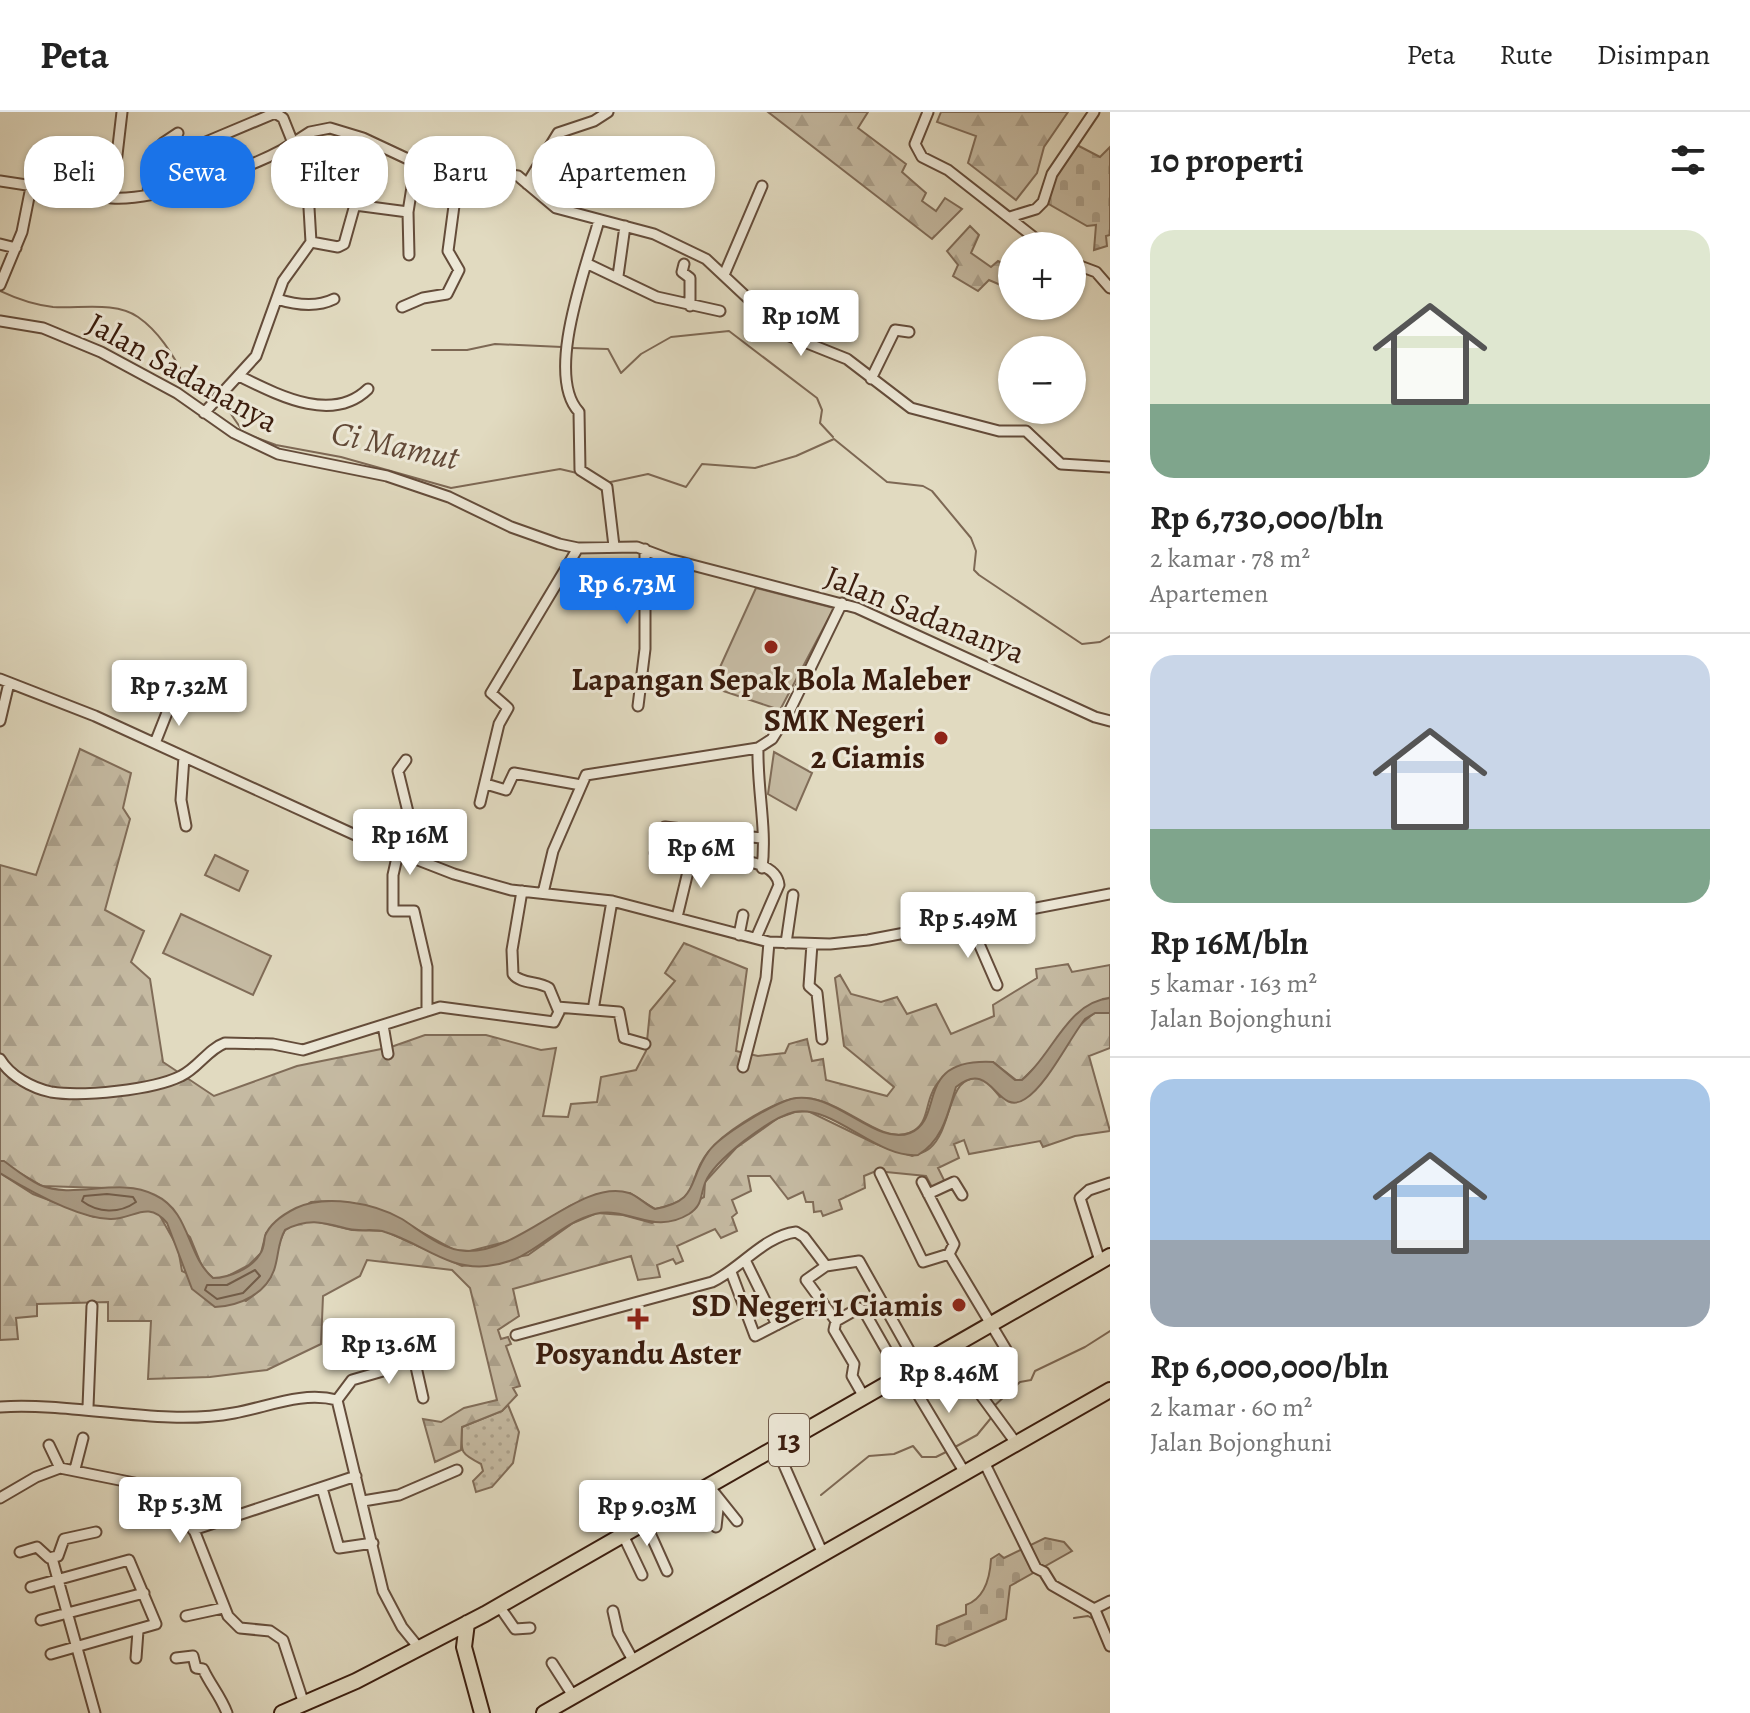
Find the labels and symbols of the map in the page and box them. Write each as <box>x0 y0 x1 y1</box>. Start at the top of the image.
pin: Rp 10M <box>736 290 866 358</box>
street label: Jalan Sadananya <box>79 301 287 443</box>
water label: Ci Mamut <box>327 409 464 482</box>
street label: Jalan Sadananya <box>818 554 1032 674</box>
pin: Rp 6.73M <box>544 558 710 626</box>
marker: Lapangan Sepak Bola Maleber <box>762 638 780 656</box>
place label: Lapangan Sepak Bola Maleber <box>571 657 971 701</box>
pin: Rp 7.32M <box>96 660 262 728</box>
place label: SMK Negeri 2 Ciamis <box>764 698 925 779</box>
marker: SMK Negeri 2 Ciamis <box>932 729 950 747</box>
pin: Rp 16M <box>345 809 475 877</box>
pin: Rp 6M <box>645 822 757 890</box>
pin: Rp 5.49M <box>885 892 1051 960</box>
place label: SD Negeri 1 Ciamis <box>692 1283 943 1327</box>
marker: SD Negeri 1 Ciamis <box>950 1296 968 1314</box>
marker: Posyandu Aster <box>627 1308 649 1330</box>
pin: Rp 13.6M <box>306 1318 472 1386</box>
place label: Posyandu Aster <box>535 1331 741 1375</box>
pin: Rp 8.46M <box>866 1347 1032 1415</box>
road number: 13 <box>769 1414 809 1466</box>
pin: Rp 5.3M <box>106 1477 254 1545</box>
pin: Rp 9.03M <box>564 1480 730 1548</box>

